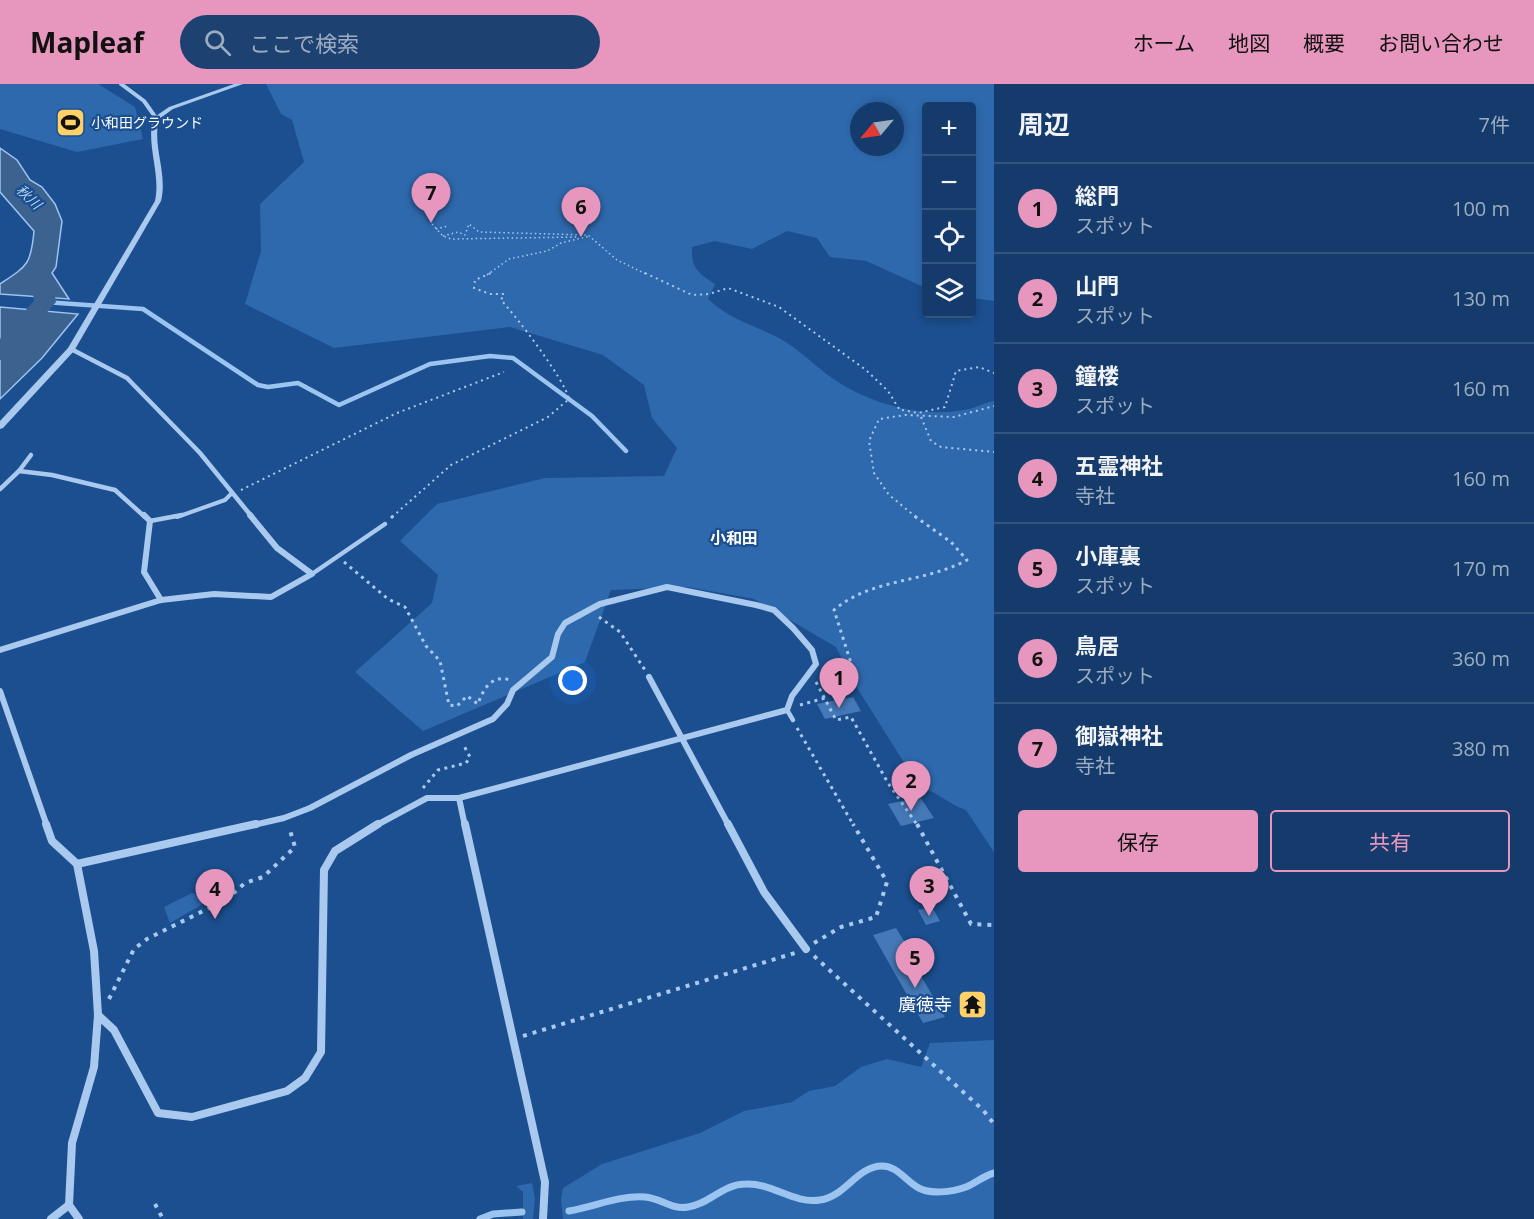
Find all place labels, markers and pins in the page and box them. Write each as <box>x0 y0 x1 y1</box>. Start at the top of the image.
sports icon: 小和田グラウンド <box>54 107 86 139</box>
place label: 小和田グラウンド <box>91 113 203 132</box>
pin: 7 <box>412 174 450 223</box>
pin: 6 <box>562 188 600 237</box>
pin: 1 <box>820 658 858 708</box>
pin: 2 <box>892 762 930 811</box>
pin: 3 <box>910 866 948 916</box>
pin: 4 <box>196 870 234 919</box>
pin: 5 <box>896 938 934 988</box>
temple icon: 廣徳寺 <box>957 989 989 1021</box>
place label: 廣徳寺 <box>898 992 952 1016</box>

